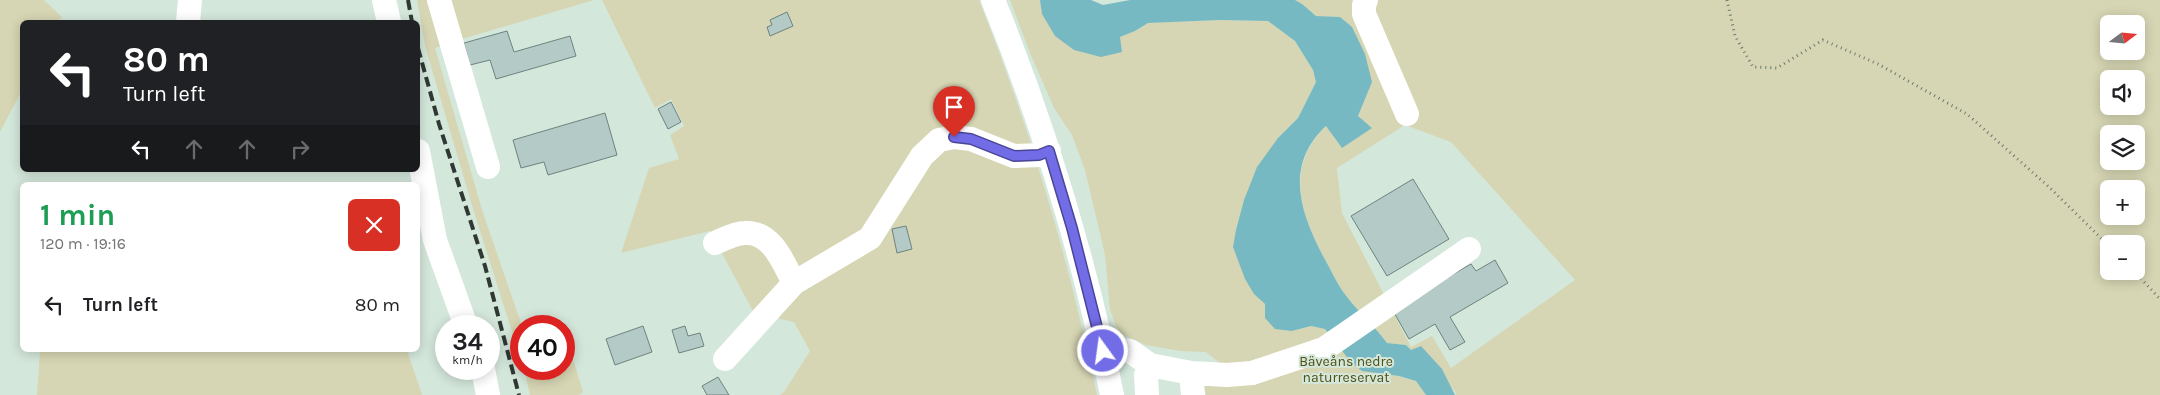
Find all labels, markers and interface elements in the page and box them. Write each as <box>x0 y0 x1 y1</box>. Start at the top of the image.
north arrow <box>2100 15 2145 60</box>
map controls <box>2100 15 2145 280</box>
text: 80 m <box>123 39 210 80</box>
icon: left <box>40 40 105 105</box>
button: sound <box>2100 70 2145 115</box>
text: Turn left <box>123 81 206 107</box>
pin <box>933 86 975 137</box>
icon: arrive <box>940 93 968 121</box>
button: layers <box>2100 125 2145 170</box>
icon: left <box>127 135 155 163</box>
icon: ahead <box>180 135 208 163</box>
icon: ahead <box>233 135 261 163</box>
icon: right <box>286 135 314 163</box>
button: + <box>2100 180 2145 225</box>
text: 1 min <box>40 197 115 233</box>
button: close <box>348 199 400 251</box>
text: 120 m · 19:16 <box>40 234 126 253</box>
button: − <box>2100 235 2145 280</box>
icon: left <box>40 291 68 319</box>
text: Turn left <box>83 294 158 316</box>
text: 80 m <box>355 294 400 316</box>
speed limit sign: 40 <box>510 315 575 380</box>
position arrow <box>1076 324 1128 376</box>
text: 34 <box>452 327 483 356</box>
text: km/h <box>452 353 483 367</box>
park label: Bäveåns nedre naturreservat <box>1299 353 1393 386</box>

